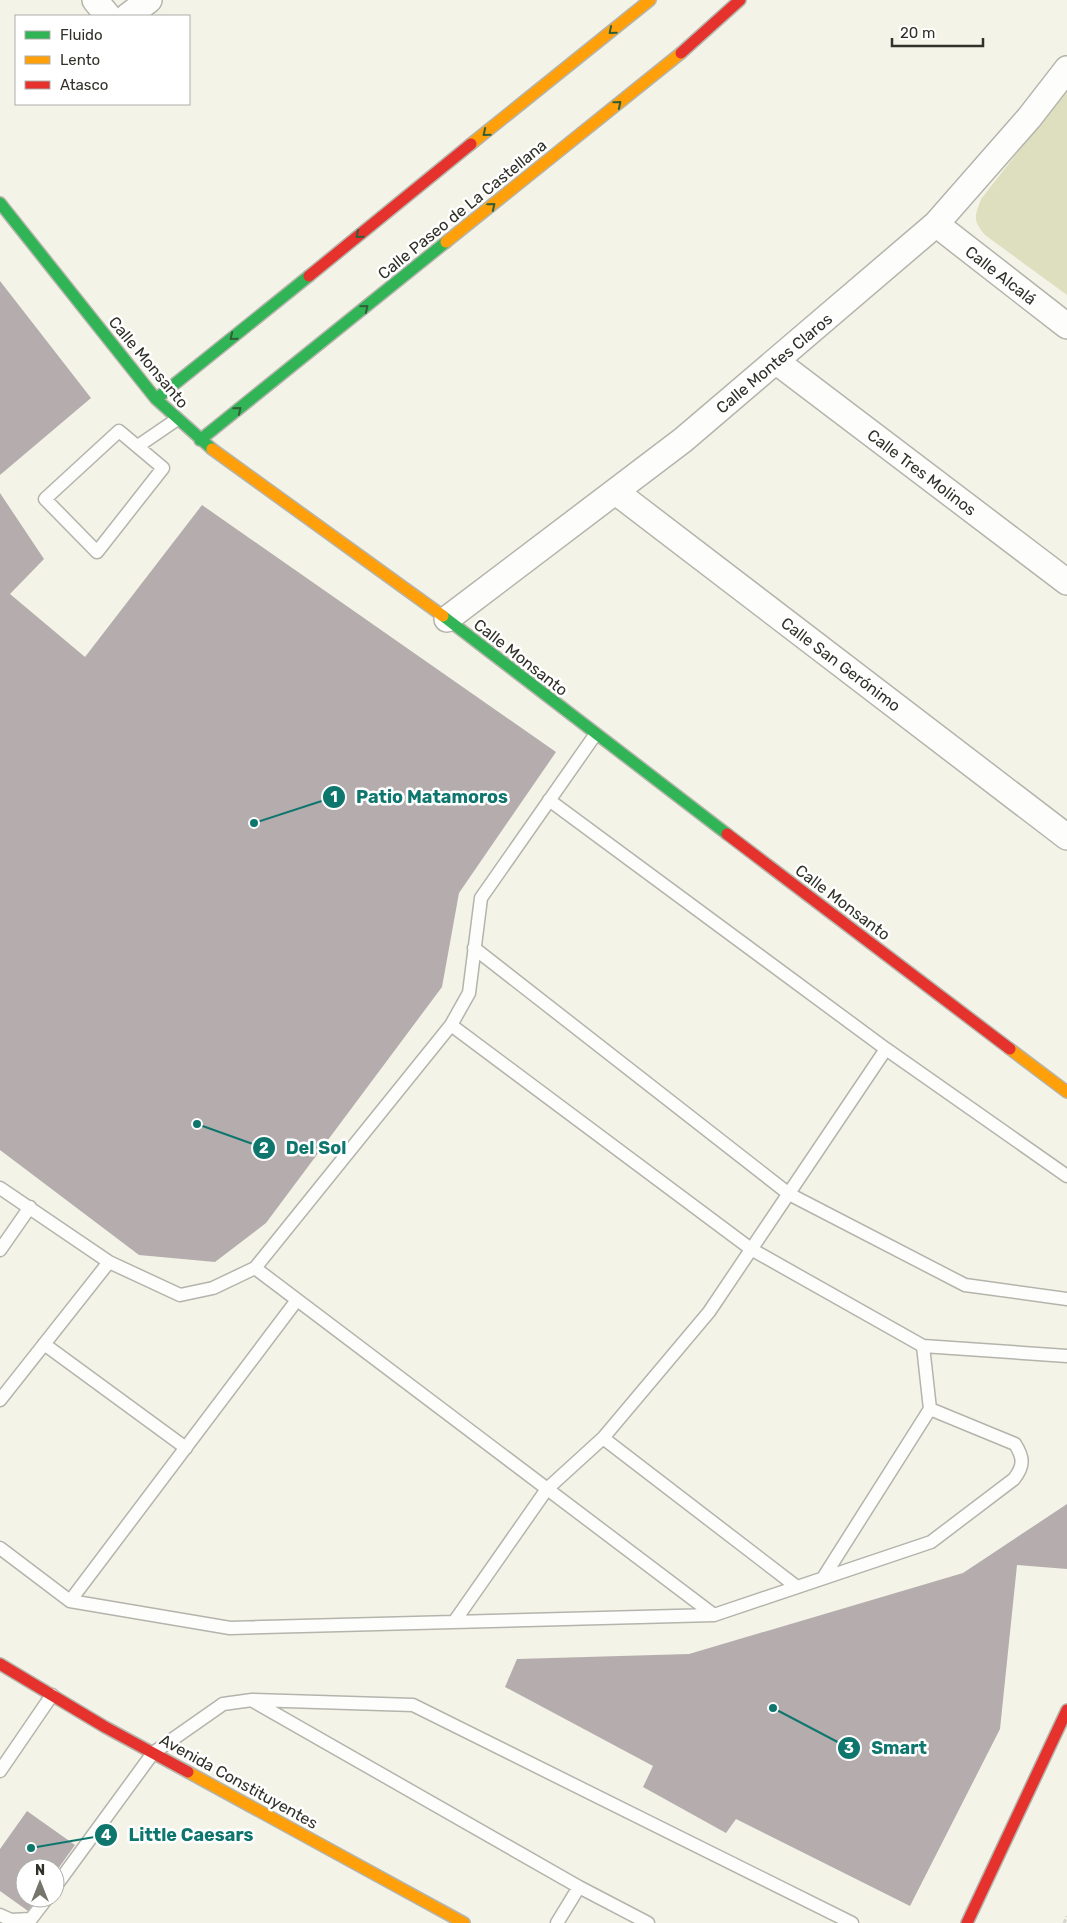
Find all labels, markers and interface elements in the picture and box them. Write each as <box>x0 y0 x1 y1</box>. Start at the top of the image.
legend <box>15 15 190 105</box>
scale bar <box>892 15 983 47</box>
text: 20 m <box>900 24 935 42</box>
one-way arrow <box>609 25 618 34</box>
text: Fluido <box>60 26 103 44</box>
text: Lento <box>60 51 100 69</box>
text: Atasco <box>60 76 108 94</box>
one-way arrow <box>612 102 621 110</box>
one-way arrow <box>483 128 492 136</box>
street label: Calle Paseo de La Castellana <box>374 135 550 283</box>
one-way arrow <box>486 203 495 212</box>
one-way arrow <box>356 230 365 239</box>
street label: Calle Alcalá <box>961 242 1040 309</box>
one-way arrow <box>359 305 368 313</box>
street label: Calle Montes Claros <box>712 309 836 417</box>
street label: Calle Monsanto <box>105 313 192 412</box>
one-way arrow <box>230 332 239 340</box>
one-way arrow <box>232 407 241 415</box>
street label: Calle Tres Molinos <box>864 425 980 520</box>
street label: Calle San Gerónimo <box>777 613 904 715</box>
street label: Calle Monsanto <box>470 615 571 700</box>
callout: Patio Matamoros <box>321 780 518 813</box>
text: Patio Matamoros <box>356 786 508 808</box>
text: 1 <box>330 788 338 806</box>
street label: Calle Monsanto <box>792 861 894 944</box>
callout: Del Sol <box>251 1131 357 1164</box>
text: Del Sol <box>286 1137 346 1159</box>
text: 2 <box>259 1139 269 1157</box>
street label: Avenida Constituyentes <box>156 1730 321 1833</box>
callout: Smart <box>836 1731 937 1764</box>
text: Smart <box>871 1737 927 1759</box>
text: 3 <box>844 1739 854 1757</box>
callout: Little Caesars <box>94 1818 264 1851</box>
text: Little Caesars <box>128 1824 254 1846</box>
text: 4 <box>101 1826 111 1844</box>
north arrow <box>15 1858 65 1908</box>
text: N <box>35 1862 45 1879</box>

